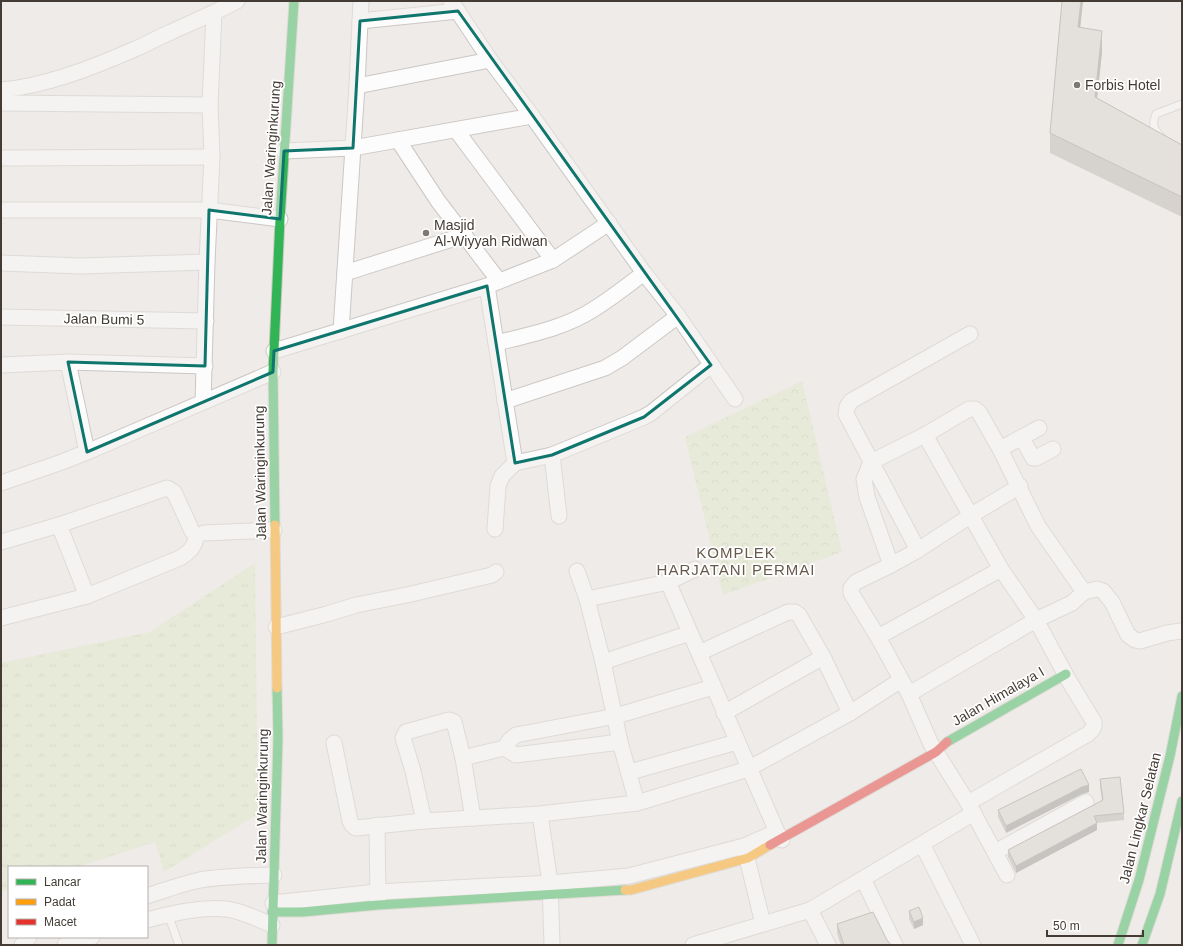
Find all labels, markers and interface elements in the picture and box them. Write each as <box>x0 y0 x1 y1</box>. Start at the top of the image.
place label: Forbis Hotel <box>1085 77 1160 93</box>
street label: Jalan Waringinkurung <box>258 80 284 216</box>
marker: Forbis Hotel <box>1072 80 1082 90</box>
place label: Masjid Al-Wiyyah Ridwan <box>434 217 548 249</box>
marker: Masjid Al-Wiyyah Ridwan <box>421 228 431 238</box>
street label: Jalan Bumi 5 <box>63 310 145 328</box>
street label: Jalan Waringinkurung <box>251 405 269 541</box>
district label: KOMPLEK HARJATANI PERMAI <box>657 544 815 578</box>
street label: Jalan Himalaya I <box>949 663 1047 729</box>
street label: Jalan Waringinkurung <box>253 728 271 864</box>
street label: Jalan Lingkar Selatan <box>1116 751 1164 885</box>
legend <box>8 866 148 938</box>
text: Lancar <box>44 875 81 889</box>
text: Padat <box>44 895 76 909</box>
scale bar <box>1047 912 1143 938</box>
text: Macet <box>44 915 77 929</box>
text: 50 m <box>1053 919 1080 933</box>

